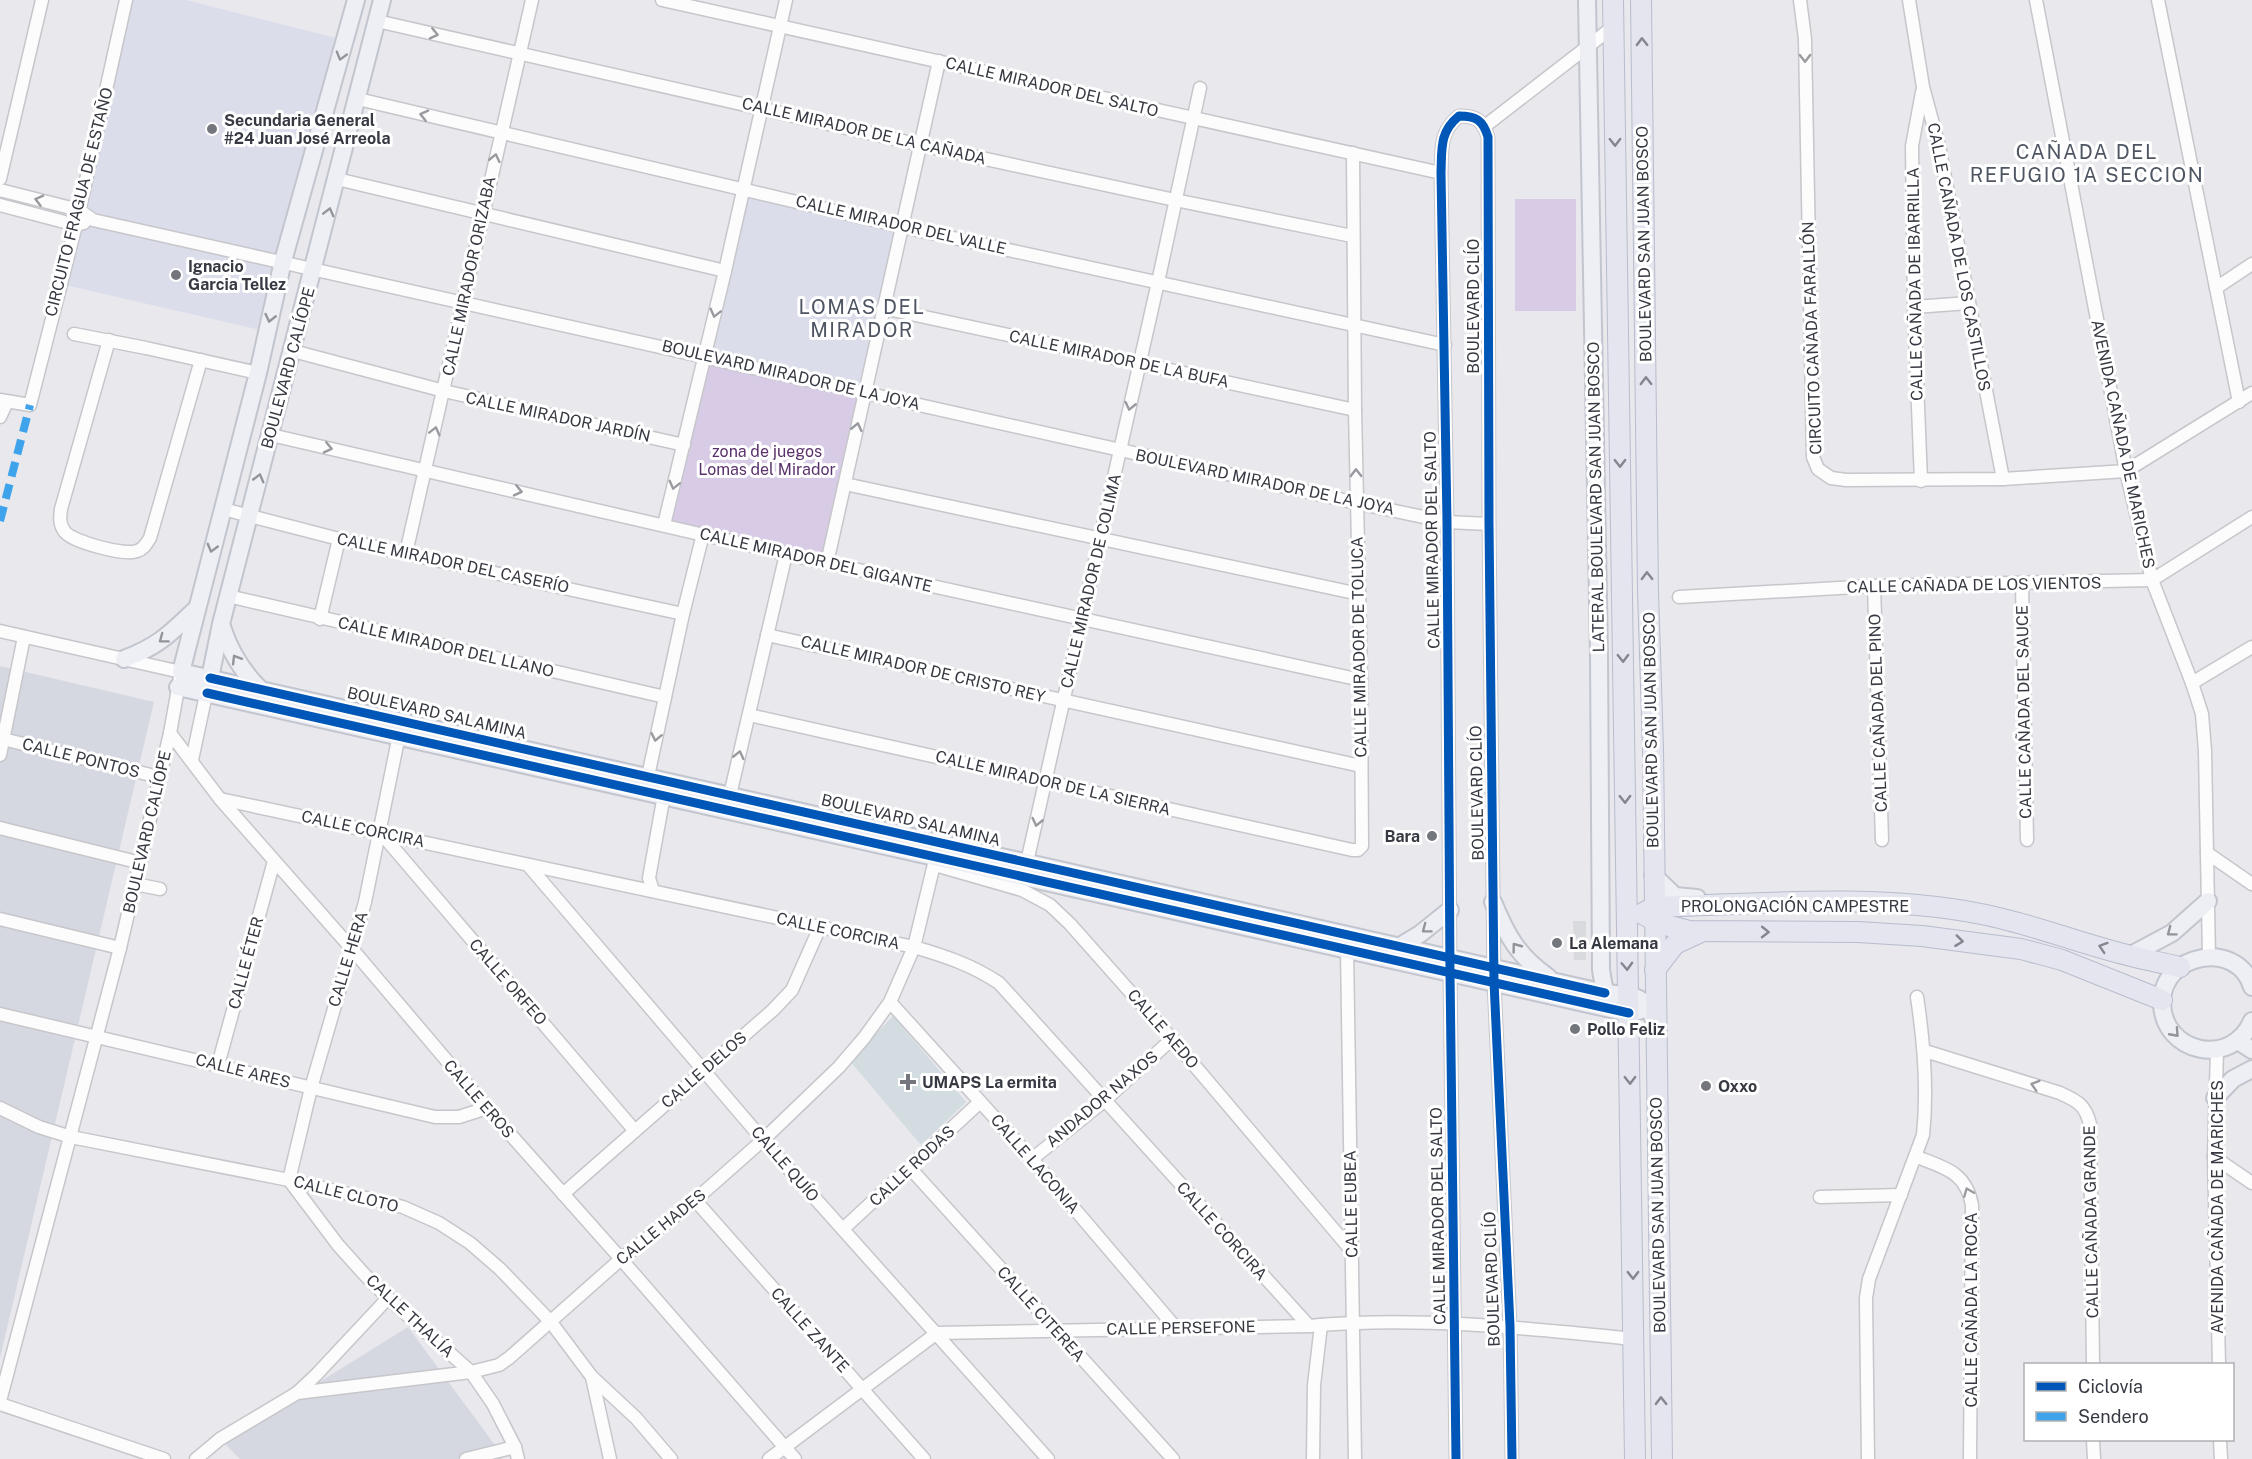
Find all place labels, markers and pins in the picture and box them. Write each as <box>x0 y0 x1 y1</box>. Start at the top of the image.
place label: Secundaria General #24 Juan José Arreola <box>224 111 391 148</box>
marker: Secundaria General #24 Juan José Arreola <box>205 122 219 136</box>
place label: Ignacio Garcia Tellez <box>188 257 286 294</box>
marker: Ignacio Garcia Tellez <box>169 268 183 282</box>
place label: Bara <box>1385 827 1420 846</box>
marker: Bara <box>1425 829 1439 843</box>
place label: La Alemana <box>1569 934 1658 953</box>
marker: La Alemana <box>1550 936 1564 950</box>
place label: Pollo Feliz <box>1587 1020 1665 1039</box>
marker: Pollo Feliz <box>1568 1022 1582 1036</box>
marker: UMAPS La ermita <box>899 1073 917 1091</box>
place label: UMAPS La ermita <box>922 1073 1057 1092</box>
place label: Oxxo <box>1718 1077 1757 1096</box>
marker: Oxxo <box>1699 1079 1713 1093</box>

